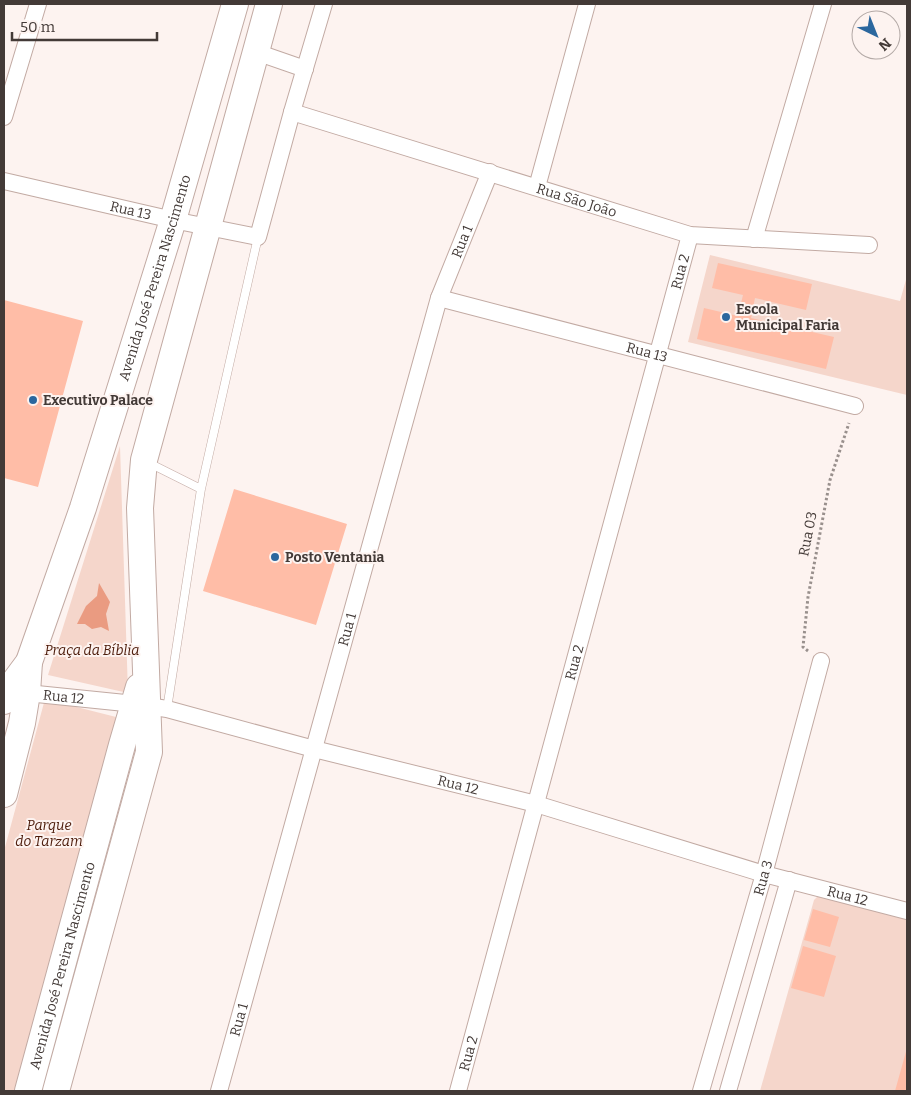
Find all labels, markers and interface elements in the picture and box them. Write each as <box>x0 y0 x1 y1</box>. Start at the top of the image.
scale bar <box>12 10 158 42</box>
north arrow <box>851 10 901 60</box>
text: 50 m <box>20 18 56 36</box>
text: N <box>875 34 894 54</box>
street label: Avenida José Pereira Nascimento <box>115 173 194 383</box>
street label: Rua São João <box>535 180 619 220</box>
street label: Rua 13 <box>108 197 153 223</box>
street label: Rua 1 <box>448 222 476 260</box>
street label: Rua 2 <box>667 252 693 291</box>
place label: Escola Municipal Faria <box>736 301 839 334</box>
marker: Escola Municipal Faria <box>720 311 732 323</box>
street label: Rua 13 <box>625 339 669 366</box>
place label: Executivo Palace <box>43 392 153 409</box>
marker: Executivo Palace <box>27 394 39 406</box>
street label: Rua 03 <box>795 510 821 558</box>
place label: Posto Ventania <box>285 549 385 566</box>
marker: Posto Ventania <box>269 551 281 563</box>
street label: Rua 1 <box>334 611 360 648</box>
park label: Praça da Bíblia <box>45 642 139 659</box>
street label: Rua 2 <box>561 643 587 682</box>
street label: Rua 12 <box>42 686 85 707</box>
street label: Rua 12 <box>436 771 480 798</box>
park label: Parque do Tarzam <box>15 817 83 850</box>
street label: Rua 3 <box>750 858 776 898</box>
street label: Avenida José Pereira Nascimento <box>26 860 98 1071</box>
street label: Rua 12 <box>825 882 870 909</box>
street label: Rua 1 <box>226 1001 252 1038</box>
street label: Rua 2 <box>455 1034 481 1073</box>

